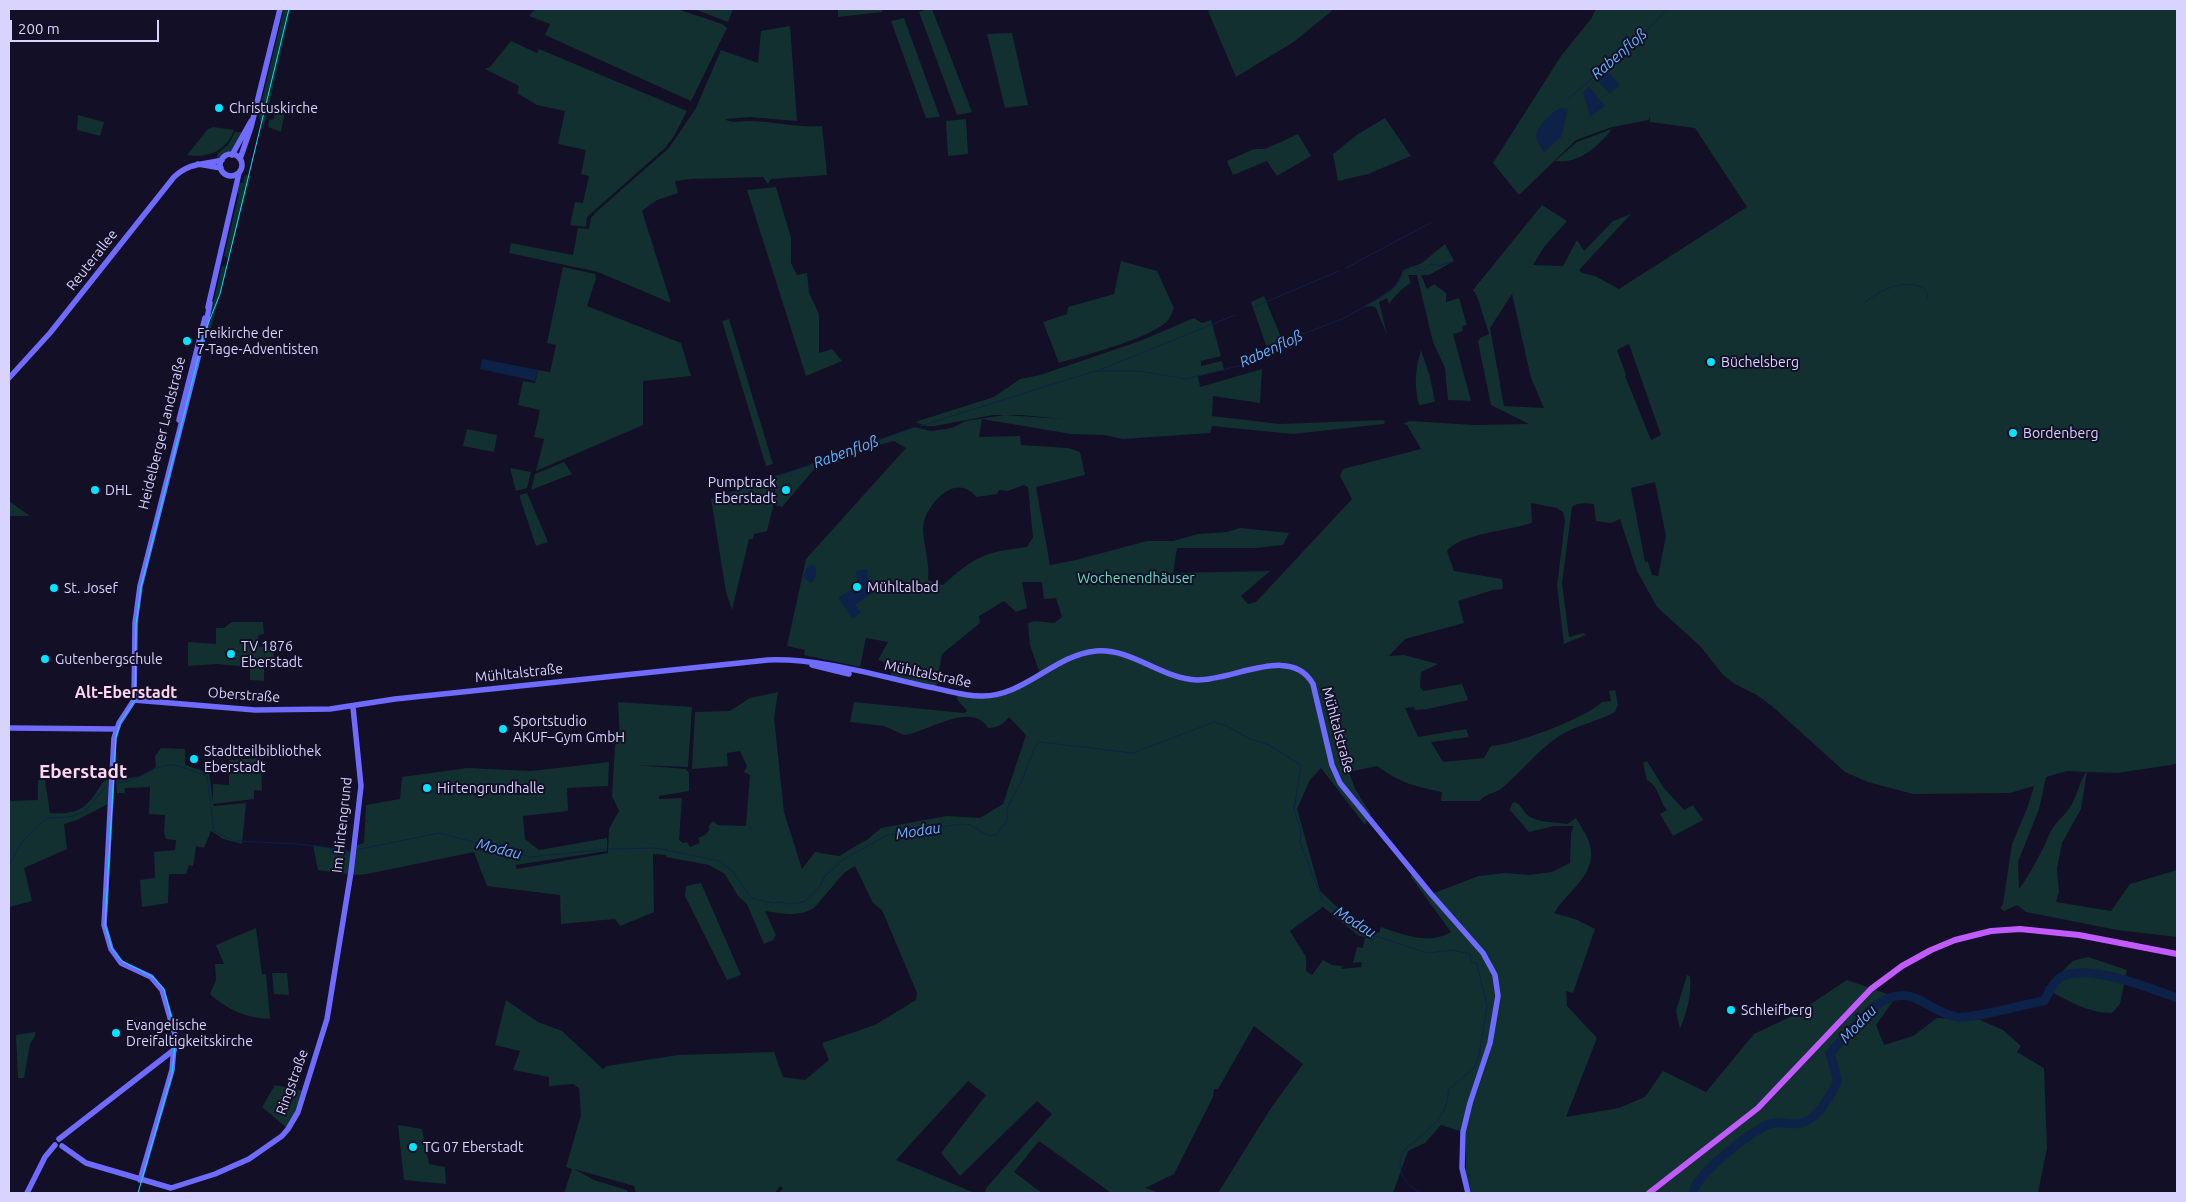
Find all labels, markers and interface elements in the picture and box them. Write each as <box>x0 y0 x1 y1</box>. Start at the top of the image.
scale bar <box>12 10 161 42</box>
text: 200 m <box>18 20 60 37</box>
water label: Rabenfloß <box>1588 25 1650 83</box>
place label: Christuskirche <box>229 100 318 116</box>
marker: Christuskirche <box>213 102 225 114</box>
street label: Reuterallee <box>63 226 121 294</box>
place label: Freikirche der 7-Tage-Adventisten <box>197 325 319 358</box>
water label: Rabenfloß <box>1236 327 1306 371</box>
marker: Freikirche der 7-Tage-Adventisten <box>181 335 193 347</box>
place label: Büchelsberg <box>1721 354 1799 370</box>
street label: Heidelberger Landstraße <box>135 355 189 511</box>
marker: Büchelsberg <box>1705 356 1717 368</box>
place label: Bordenberg <box>2023 425 2099 441</box>
marker: Bordenberg <box>2007 427 2019 439</box>
water label: Rabenfloß <box>811 432 881 472</box>
place label: Pumptrack Eberstadt <box>708 474 776 507</box>
place label: DHL <box>105 482 132 498</box>
marker: DHL <box>89 484 101 496</box>
marker: Pumptrack Eberstadt <box>780 484 792 496</box>
park label: Wochenendhäuser <box>1077 570 1195 586</box>
place label: Mühltalbad <box>867 579 939 595</box>
place label: St. Josef <box>64 580 118 596</box>
marker: Mühltalbad <box>851 581 863 593</box>
marker: St. Josef <box>48 582 60 594</box>
place label: TV 1876 Eberstadt <box>241 638 303 670</box>
marker: TV 1876 Eberstadt <box>225 648 237 660</box>
place label: Gutenbergschule <box>55 651 163 667</box>
marker: Gutenbergschule <box>39 653 51 665</box>
street label: Mühltalstraße <box>883 657 973 691</box>
street label: Mühltalstraße <box>474 660 564 686</box>
district label: Alt-Eberstadt <box>75 683 177 703</box>
street label: Oberstraße <box>207 684 281 706</box>
street label: Mühltalstraße <box>1318 685 1358 775</box>
place label: Sportstudio AKUF–Gym GmbH <box>513 713 625 746</box>
marker: Sportstudio AKUF–Gym GmbH <box>497 723 509 735</box>
place label: Stadtteilbibliothek Eberstadt <box>204 743 321 776</box>
marker: Stadtteilbibliothek Eberstadt <box>188 753 200 765</box>
district label: Eberstadt <box>39 761 127 783</box>
street label: Im Hirtengrund <box>329 776 355 874</box>
place label: Hirtengrundhalle <box>437 780 544 796</box>
marker: Hirtengrundhalle <box>421 782 433 794</box>
water label: Modau <box>894 819 942 843</box>
water label: Modau <box>475 835 523 863</box>
water label: Modau <box>1331 902 1379 942</box>
water label: Modau <box>1836 1001 1880 1047</box>
place label: Schleifberg <box>1741 1002 1812 1018</box>
marker: Schleifberg <box>1725 1004 1737 1016</box>
place label: Evangelische Dreifaltigkeitskirche <box>126 1017 253 1050</box>
marker: Evangelische Dreifaltigkeitskirche <box>110 1027 122 1039</box>
street label: Ringstraße <box>272 1047 312 1117</box>
place label: TG 07 Eberstadt <box>423 1139 524 1155</box>
marker: TG 07 Eberstadt <box>407 1141 419 1153</box>

